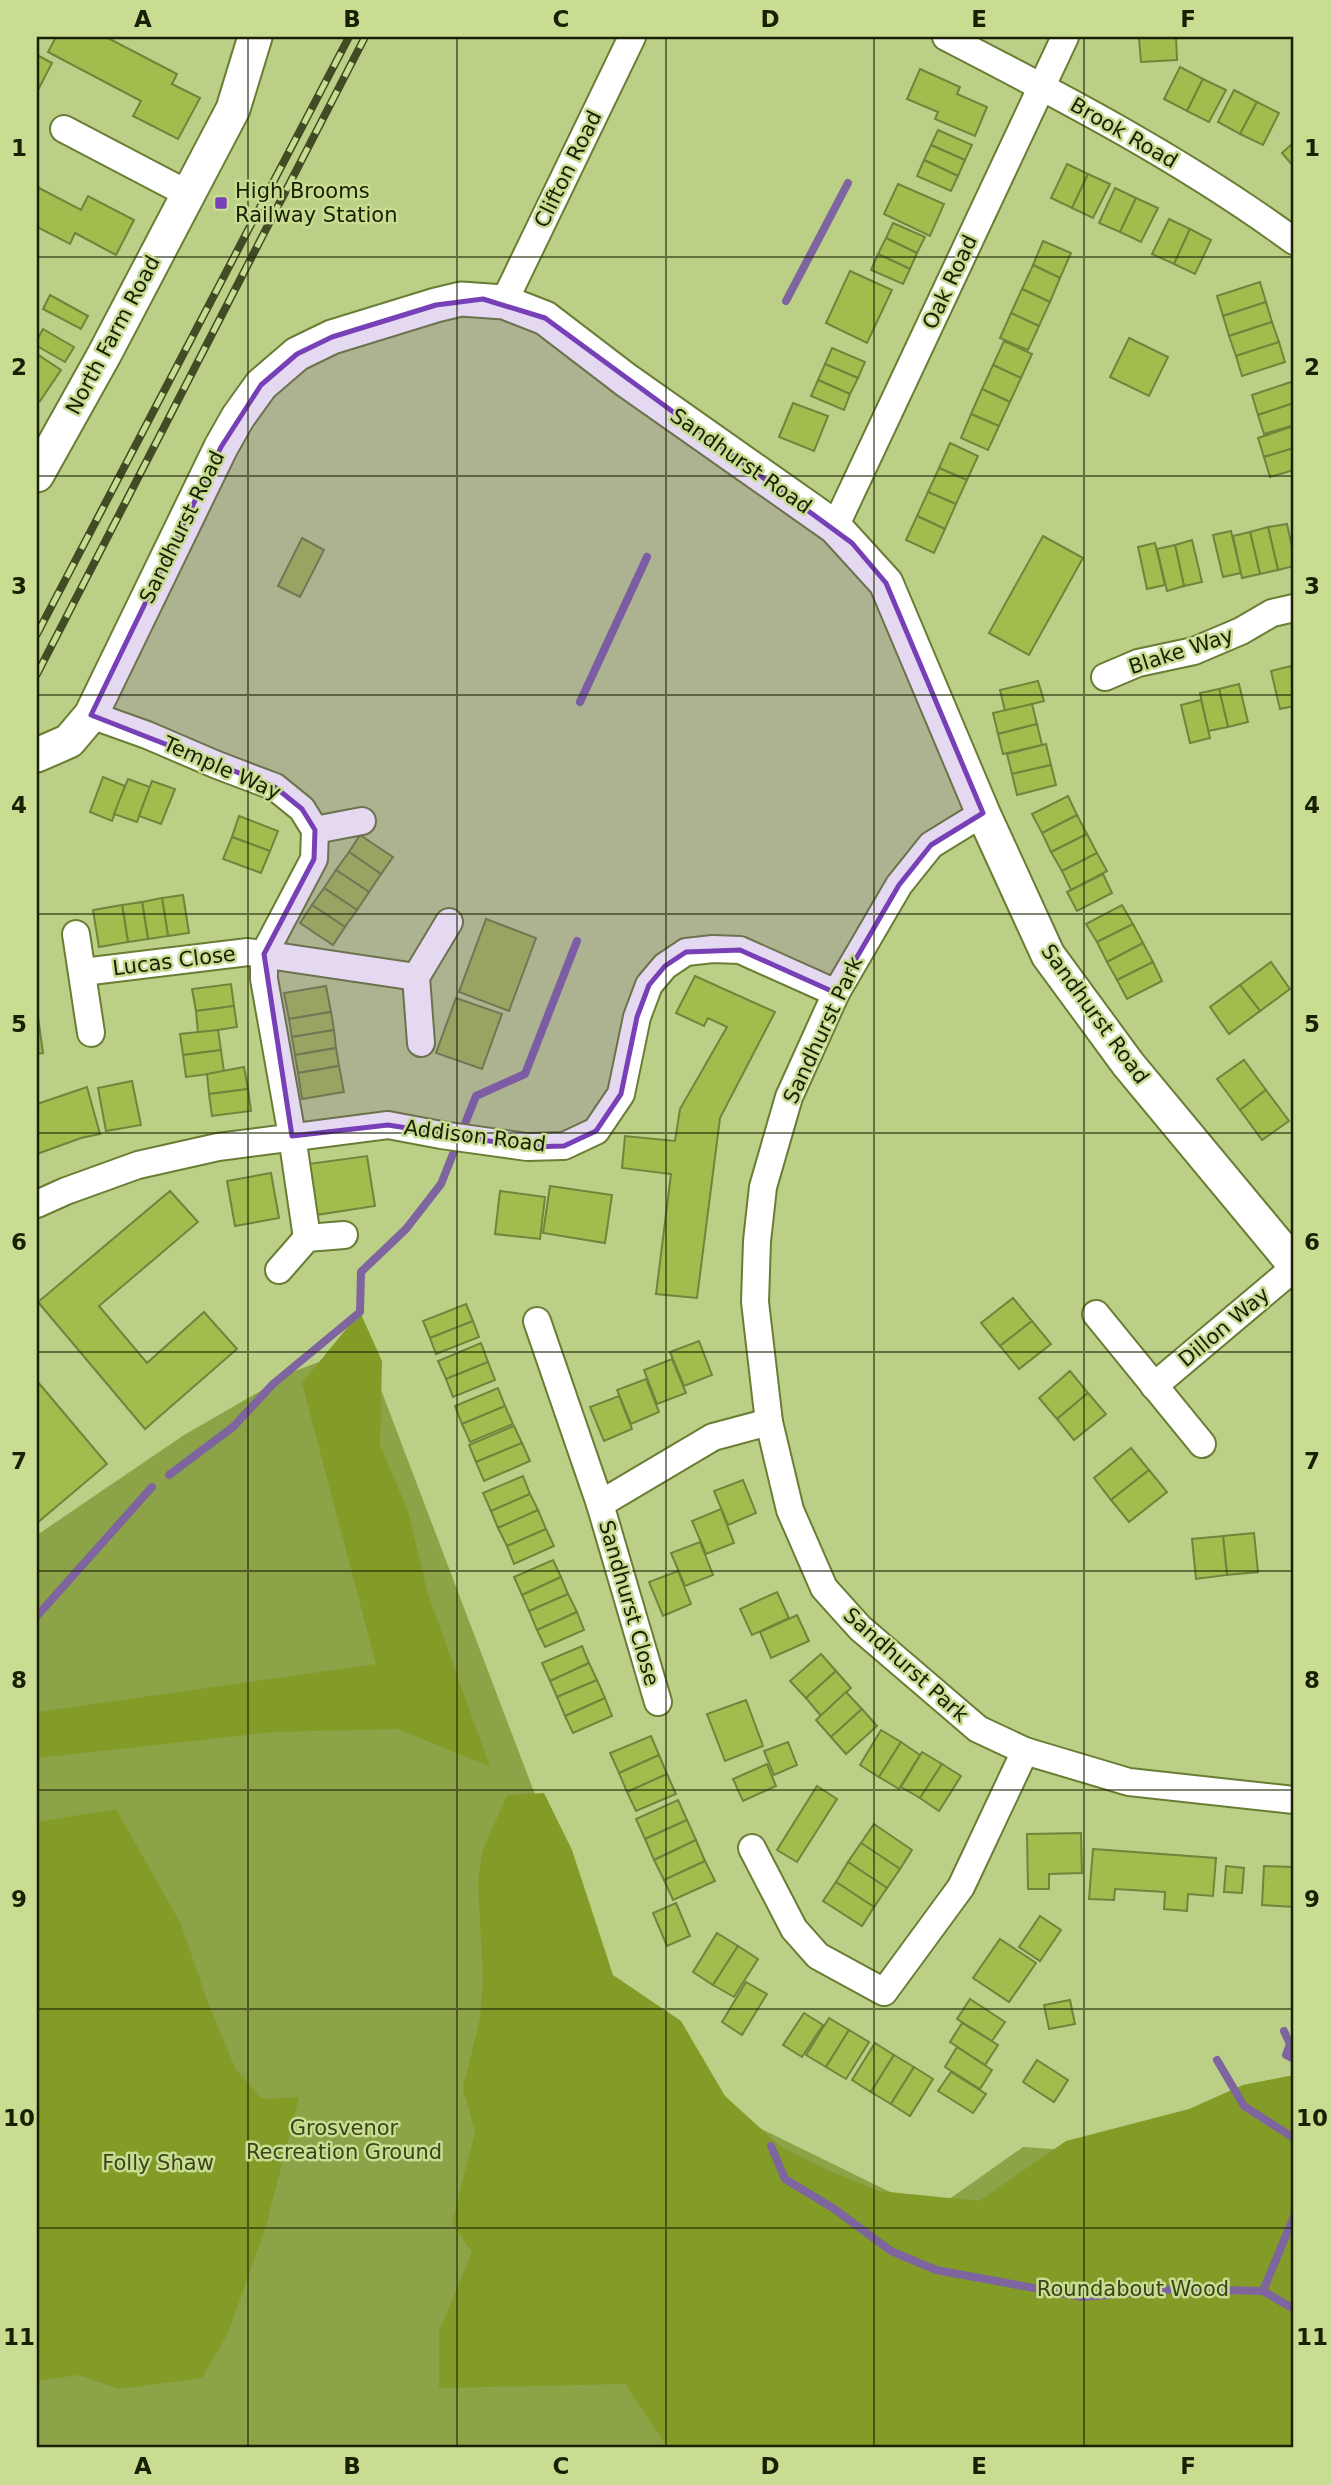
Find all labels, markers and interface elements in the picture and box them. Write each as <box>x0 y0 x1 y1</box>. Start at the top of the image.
text: A <box>134 6 152 32</box>
text: B <box>343 6 361 32</box>
text: C <box>553 6 569 32</box>
text: D <box>760 6 780 32</box>
text: E <box>971 6 987 32</box>
text: F <box>1180 6 1196 32</box>
street label: Brook Road <box>1066 93 1182 173</box>
street label: Clifton Road <box>529 107 607 231</box>
text: 1 <box>11 135 27 161</box>
text: 1 <box>1304 135 1320 161</box>
place label: High Brooms Railway Station <box>235 179 397 227</box>
marker: High Brooms Railway Station <box>213 195 229 211</box>
street label: Oak Road <box>918 231 982 333</box>
street label: North Farm Road <box>61 251 165 419</box>
text: 2 <box>11 354 27 380</box>
text: 2 <box>1304 354 1320 380</box>
street label: Sandhurst Road <box>666 403 816 519</box>
street label: Sandhurst Road <box>135 447 229 607</box>
text: 3 <box>11 573 27 599</box>
text: 3 <box>1304 573 1320 599</box>
street label: Blake Way <box>1126 623 1236 679</box>
street label: Temple Way <box>159 731 284 805</box>
text: 4 <box>11 792 27 818</box>
text: 4 <box>1304 792 1320 818</box>
street label: Sandhurst Road <box>1036 940 1154 1088</box>
street label: Lucas Close <box>111 942 237 980</box>
street label: Sandhurst Park <box>778 952 868 1107</box>
text: 5 <box>11 1011 27 1037</box>
text: 5 <box>1304 1011 1320 1037</box>
street label: Addison Road <box>403 1115 547 1157</box>
text: 6 <box>11 1229 27 1255</box>
text: 6 <box>1304 1229 1320 1255</box>
street label: Dillon Way <box>1174 1282 1274 1372</box>
text: 7 <box>11 1448 27 1474</box>
text: 7 <box>1304 1448 1320 1474</box>
street label: Sandhurst Close <box>594 1517 664 1689</box>
street label: Sandhurst Park <box>839 1603 974 1728</box>
text: 8 <box>11 1667 27 1693</box>
text: 8 <box>1304 1667 1320 1693</box>
text: 9 <box>11 1886 27 1912</box>
text: 9 <box>1304 1886 1320 1912</box>
text: 10 <box>3 2105 35 2131</box>
text: 10 <box>1296 2105 1328 2131</box>
park label: Grosvenor Recreation Ground <box>246 2116 442 2164</box>
park label: Folly Shaw <box>102 2151 214 2175</box>
park label: Roundabout Wood <box>1037 2277 1229 2301</box>
text: 11 <box>3 2324 35 2350</box>
text: 11 <box>1296 2324 1328 2350</box>
text: A <box>134 2453 152 2479</box>
text: B <box>343 2453 361 2479</box>
text: C <box>553 2453 569 2479</box>
text: D <box>760 2453 780 2479</box>
text: E <box>971 2453 987 2479</box>
text: F <box>1180 2453 1196 2479</box>

